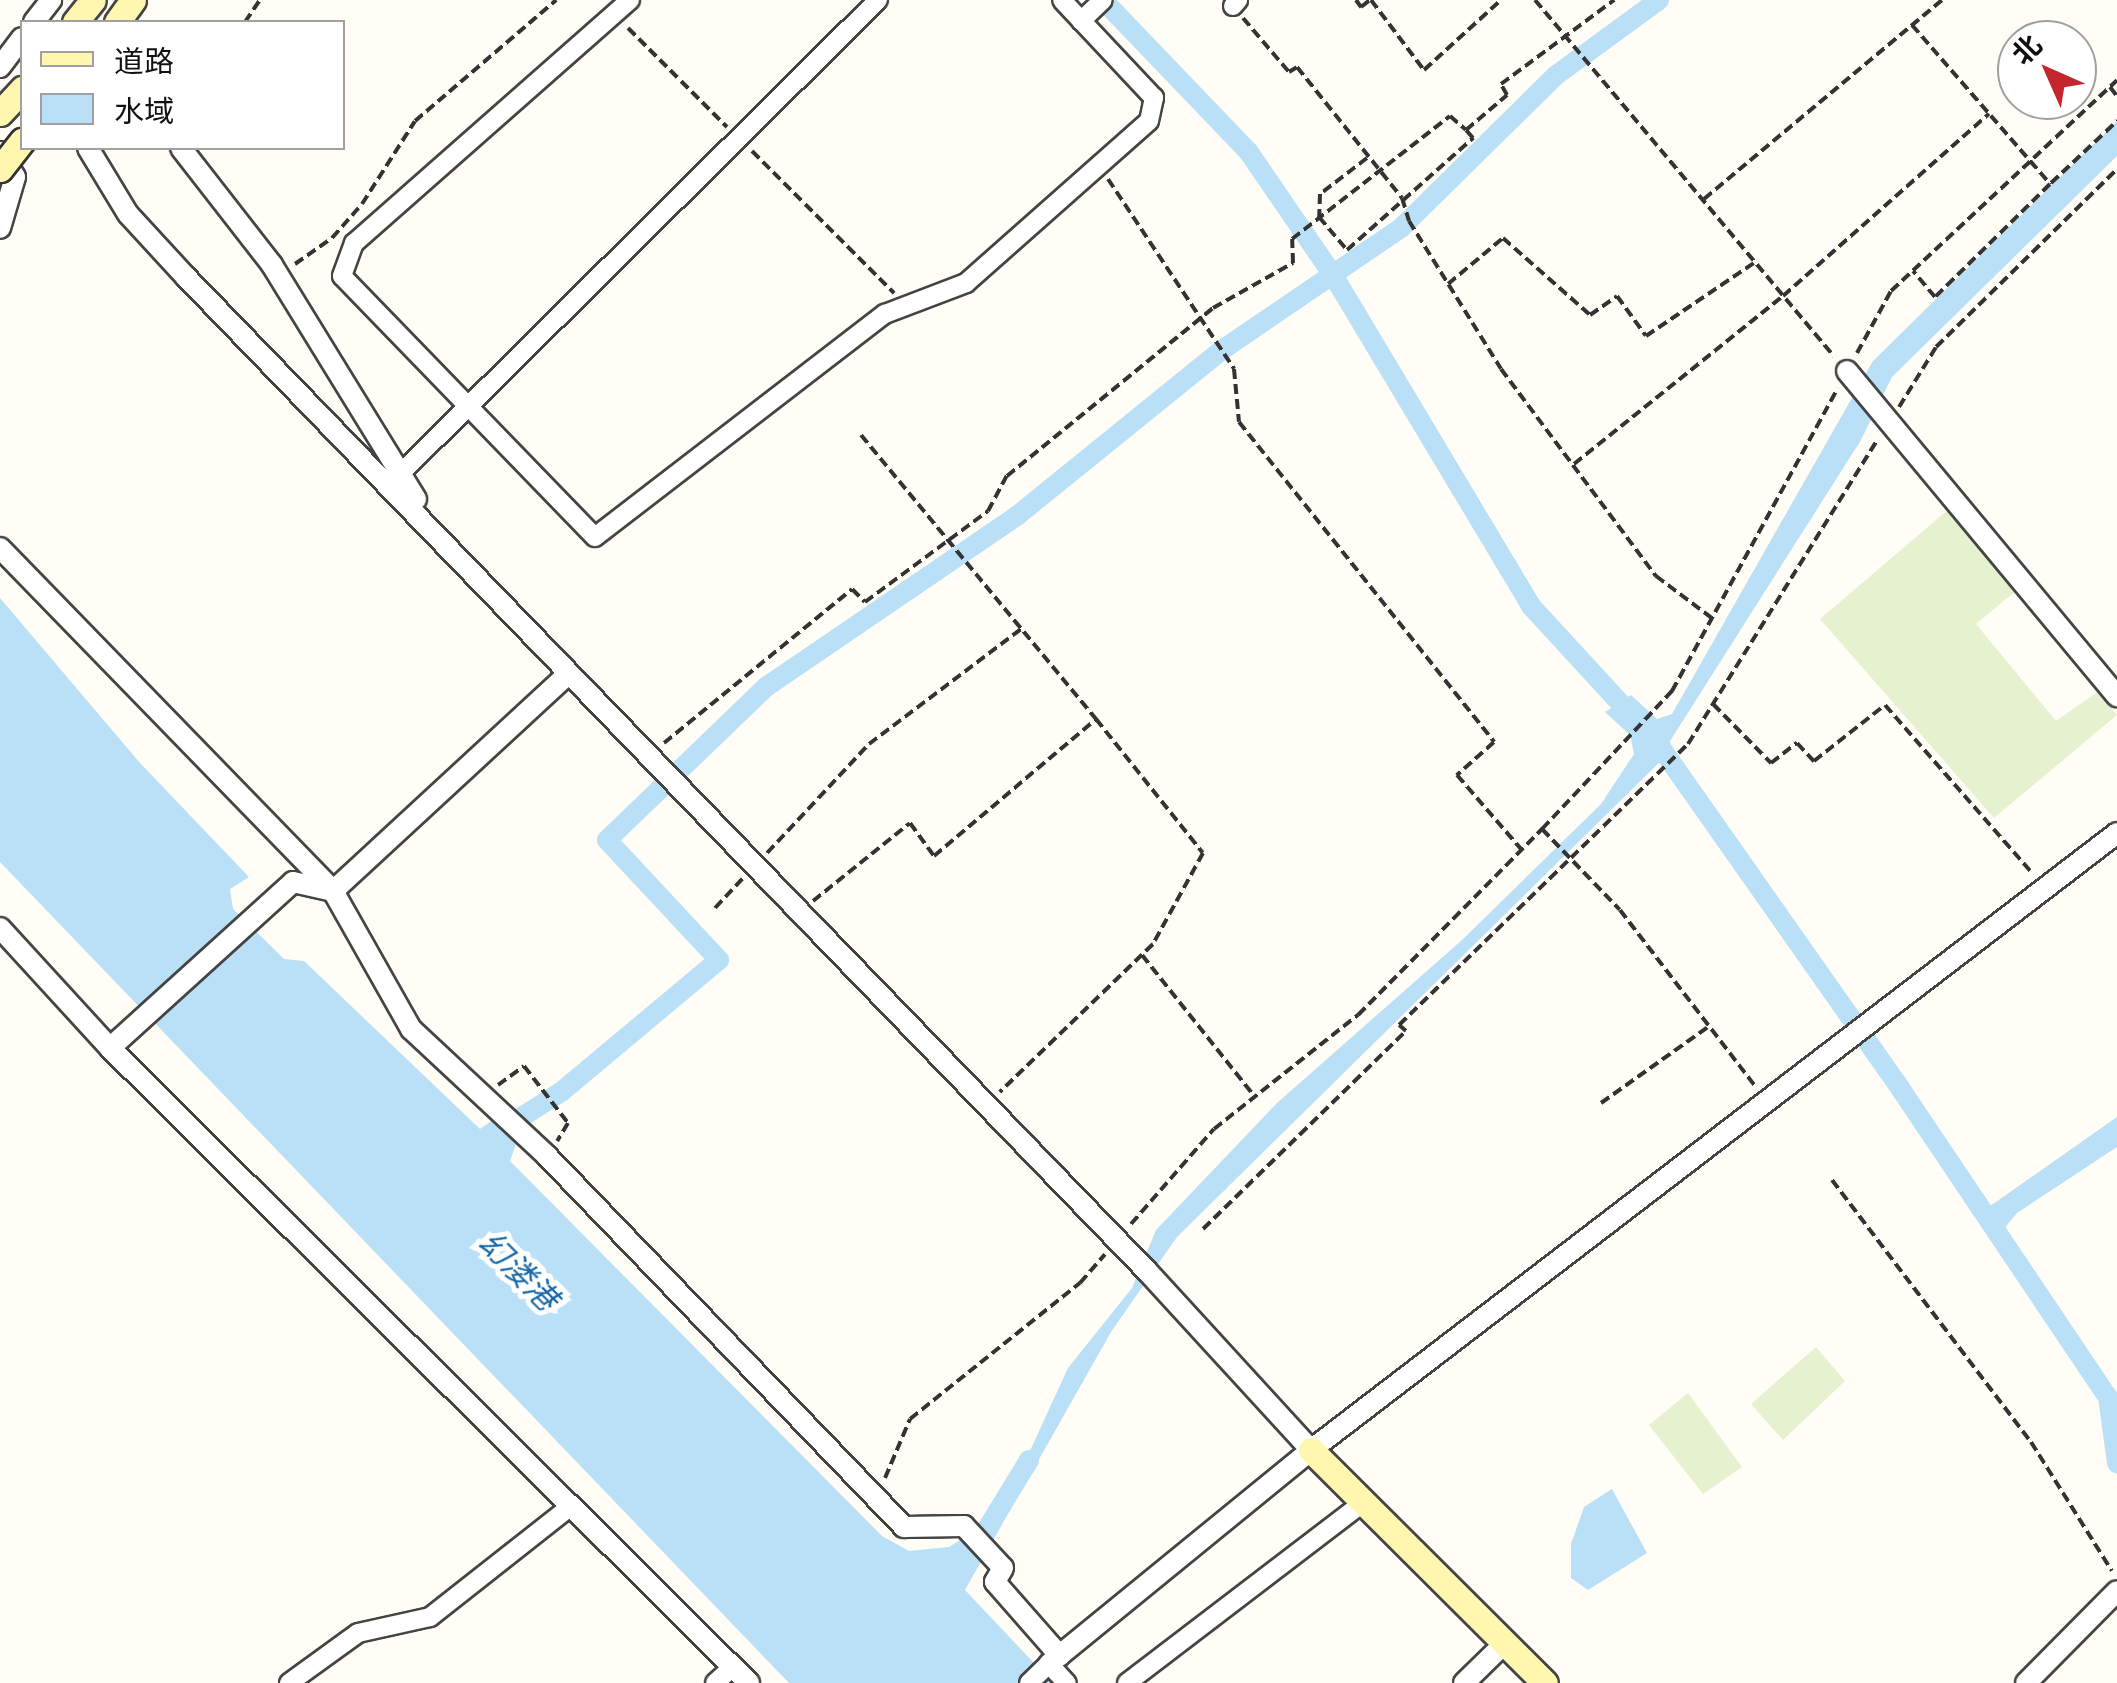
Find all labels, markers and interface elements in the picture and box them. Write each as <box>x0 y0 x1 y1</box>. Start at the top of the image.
legend <box>20 20 345 150</box>
north arrow <box>1997 20 2097 120</box>
text: 北 <box>2005 28 2048 71</box>
text: 道路 <box>114 44 174 80</box>
text: 水域 <box>114 94 174 130</box>
water label: 幻溇港 <box>470 1223 566 1319</box>

